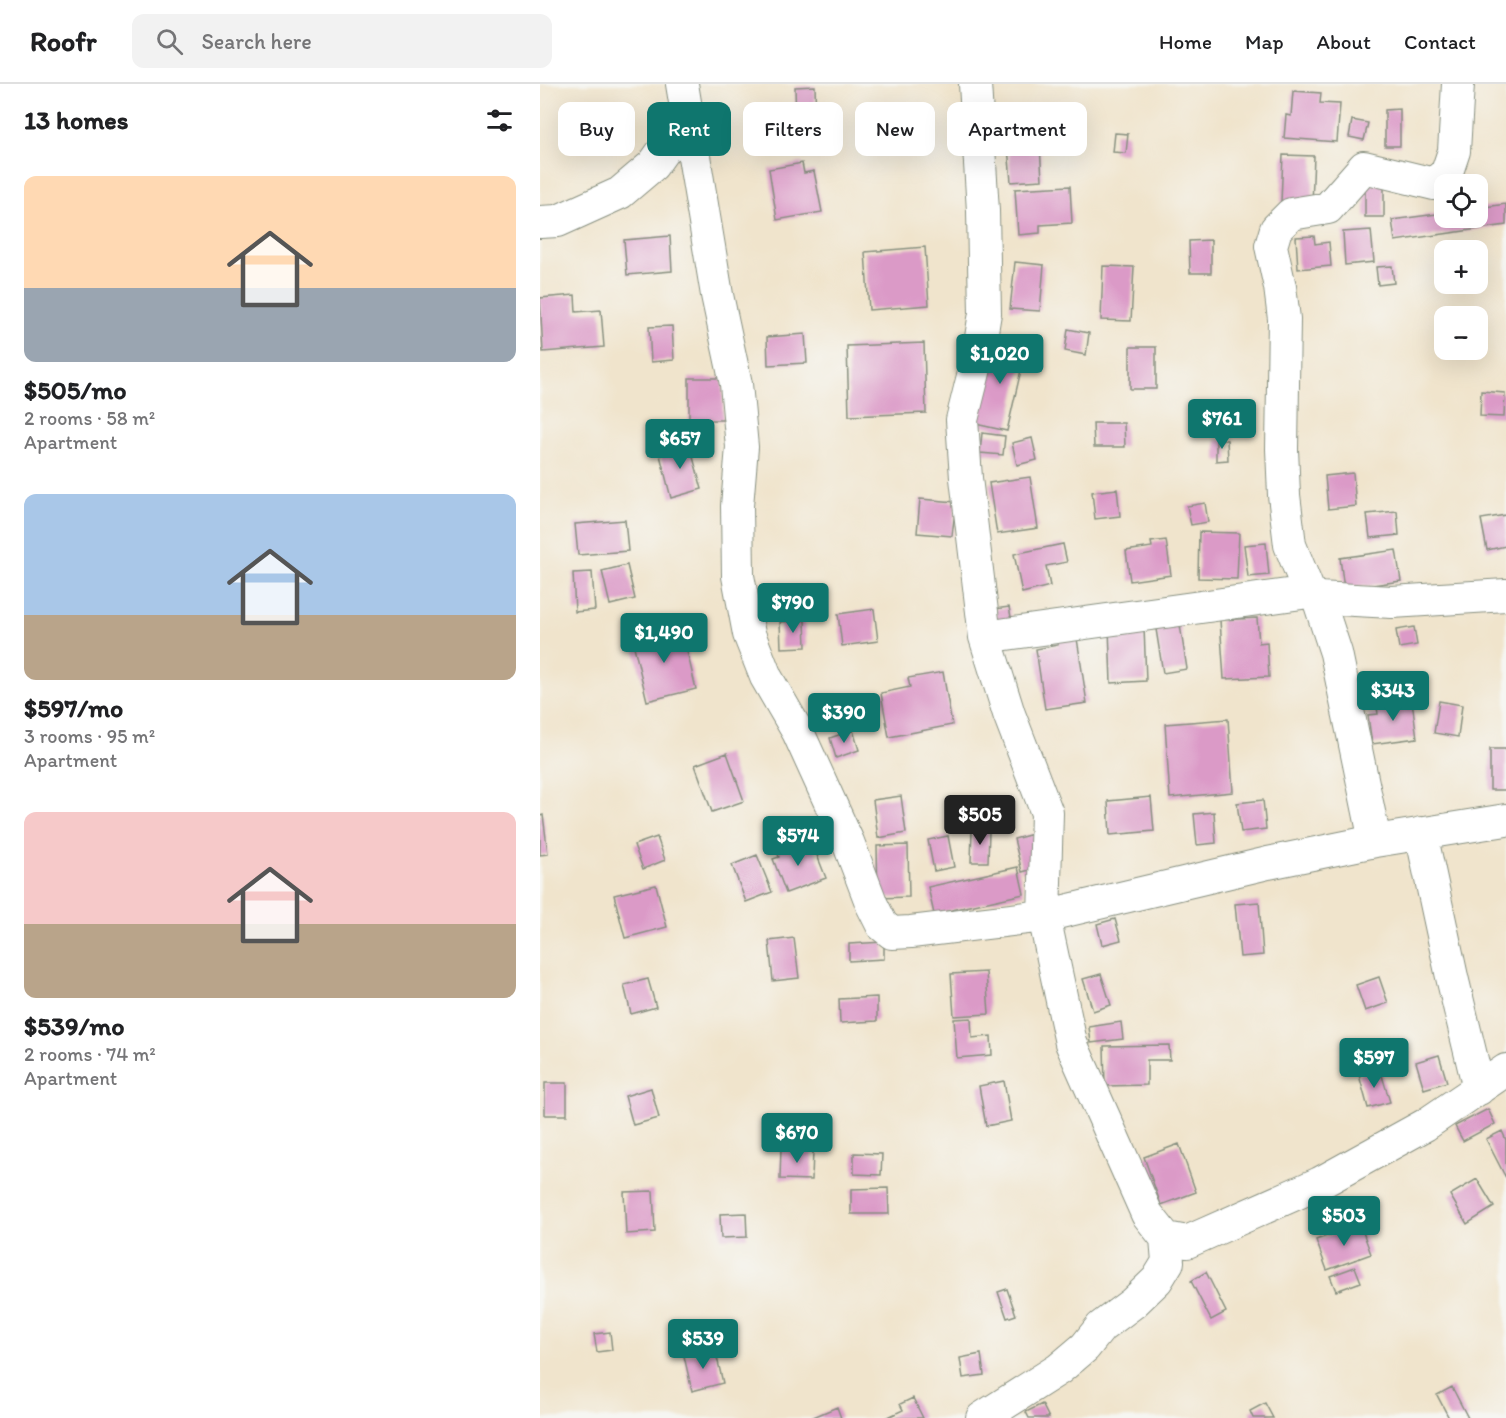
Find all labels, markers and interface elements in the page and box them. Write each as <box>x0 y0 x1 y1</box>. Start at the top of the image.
search box <box>132 14 552 68</box>
text: Roofr <box>30 24 96 58</box>
icon: search <box>153 25 186 58</box>
text: Search here <box>201 28 312 55</box>
text: Home <box>1159 29 1212 54</box>
text: Map <box>1245 29 1284 54</box>
text: About <box>1317 29 1371 54</box>
text: Contact <box>1404 29 1476 54</box>
chip: Buy <box>558 102 635 156</box>
chip: Rent <box>647 102 731 156</box>
chip: Filters <box>743 102 843 156</box>
chip: New <box>855 102 935 156</box>
chip: Apartment <box>947 102 1087 156</box>
text: 13 homes <box>24 104 128 136</box>
icon: filters <box>483 104 516 137</box>
map controls <box>1434 174 1488 360</box>
button: locate <box>1434 174 1488 228</box>
icon: home <box>216 215 324 323</box>
button: + <box>1434 240 1488 294</box>
button: − <box>1434 306 1488 360</box>
pin: $1,020 <box>951 334 1049 385</box>
text: $1,020 <box>970 341 1030 365</box>
text: $505/mo <box>24 374 127 406</box>
pin: $761 <box>1186 399 1258 450</box>
text: 2 rooms · 58 m² <box>24 406 155 430</box>
text: $761 <box>1202 406 1242 430</box>
pin: $657 <box>644 419 716 470</box>
text: $657 <box>659 426 701 450</box>
text: Apartment <box>24 430 117 454</box>
icon: home <box>216 533 324 641</box>
pin: $790 <box>757 583 829 634</box>
text: $790 <box>772 590 814 614</box>
pin: $1,490 <box>615 613 713 664</box>
text: $1,490 <box>635 620 693 644</box>
pin: $343 <box>1357 671 1429 722</box>
text: $343 <box>1371 678 1415 702</box>
text: $597/mo <box>24 692 123 724</box>
pin: $390 <box>808 693 880 744</box>
text: $390 <box>822 700 866 724</box>
text: 3 rooms · 95 m² <box>24 724 155 748</box>
text: Apartment <box>24 748 117 772</box>
pin: $505 <box>944 795 1016 846</box>
text: $505 <box>958 802 1002 826</box>
pin: $574 <box>762 816 834 867</box>
text: $574 <box>777 823 819 847</box>
icon: home <box>216 851 324 959</box>
text: $539/mo <box>24 1010 125 1042</box>
pin: $597 <box>1338 1038 1410 1089</box>
text: 2 rooms · 74 m² <box>24 1042 156 1066</box>
text: $597 <box>1353 1045 1395 1069</box>
text: Apartment <box>24 1066 117 1090</box>
pin: $670 <box>761 1113 833 1164</box>
text: $670 <box>776 1120 818 1144</box>
pin: $503 <box>1308 1196 1380 1247</box>
text: $503 <box>1322 1203 1366 1227</box>
pin: $539 <box>667 1319 739 1370</box>
text: $539 <box>682 1326 724 1350</box>

